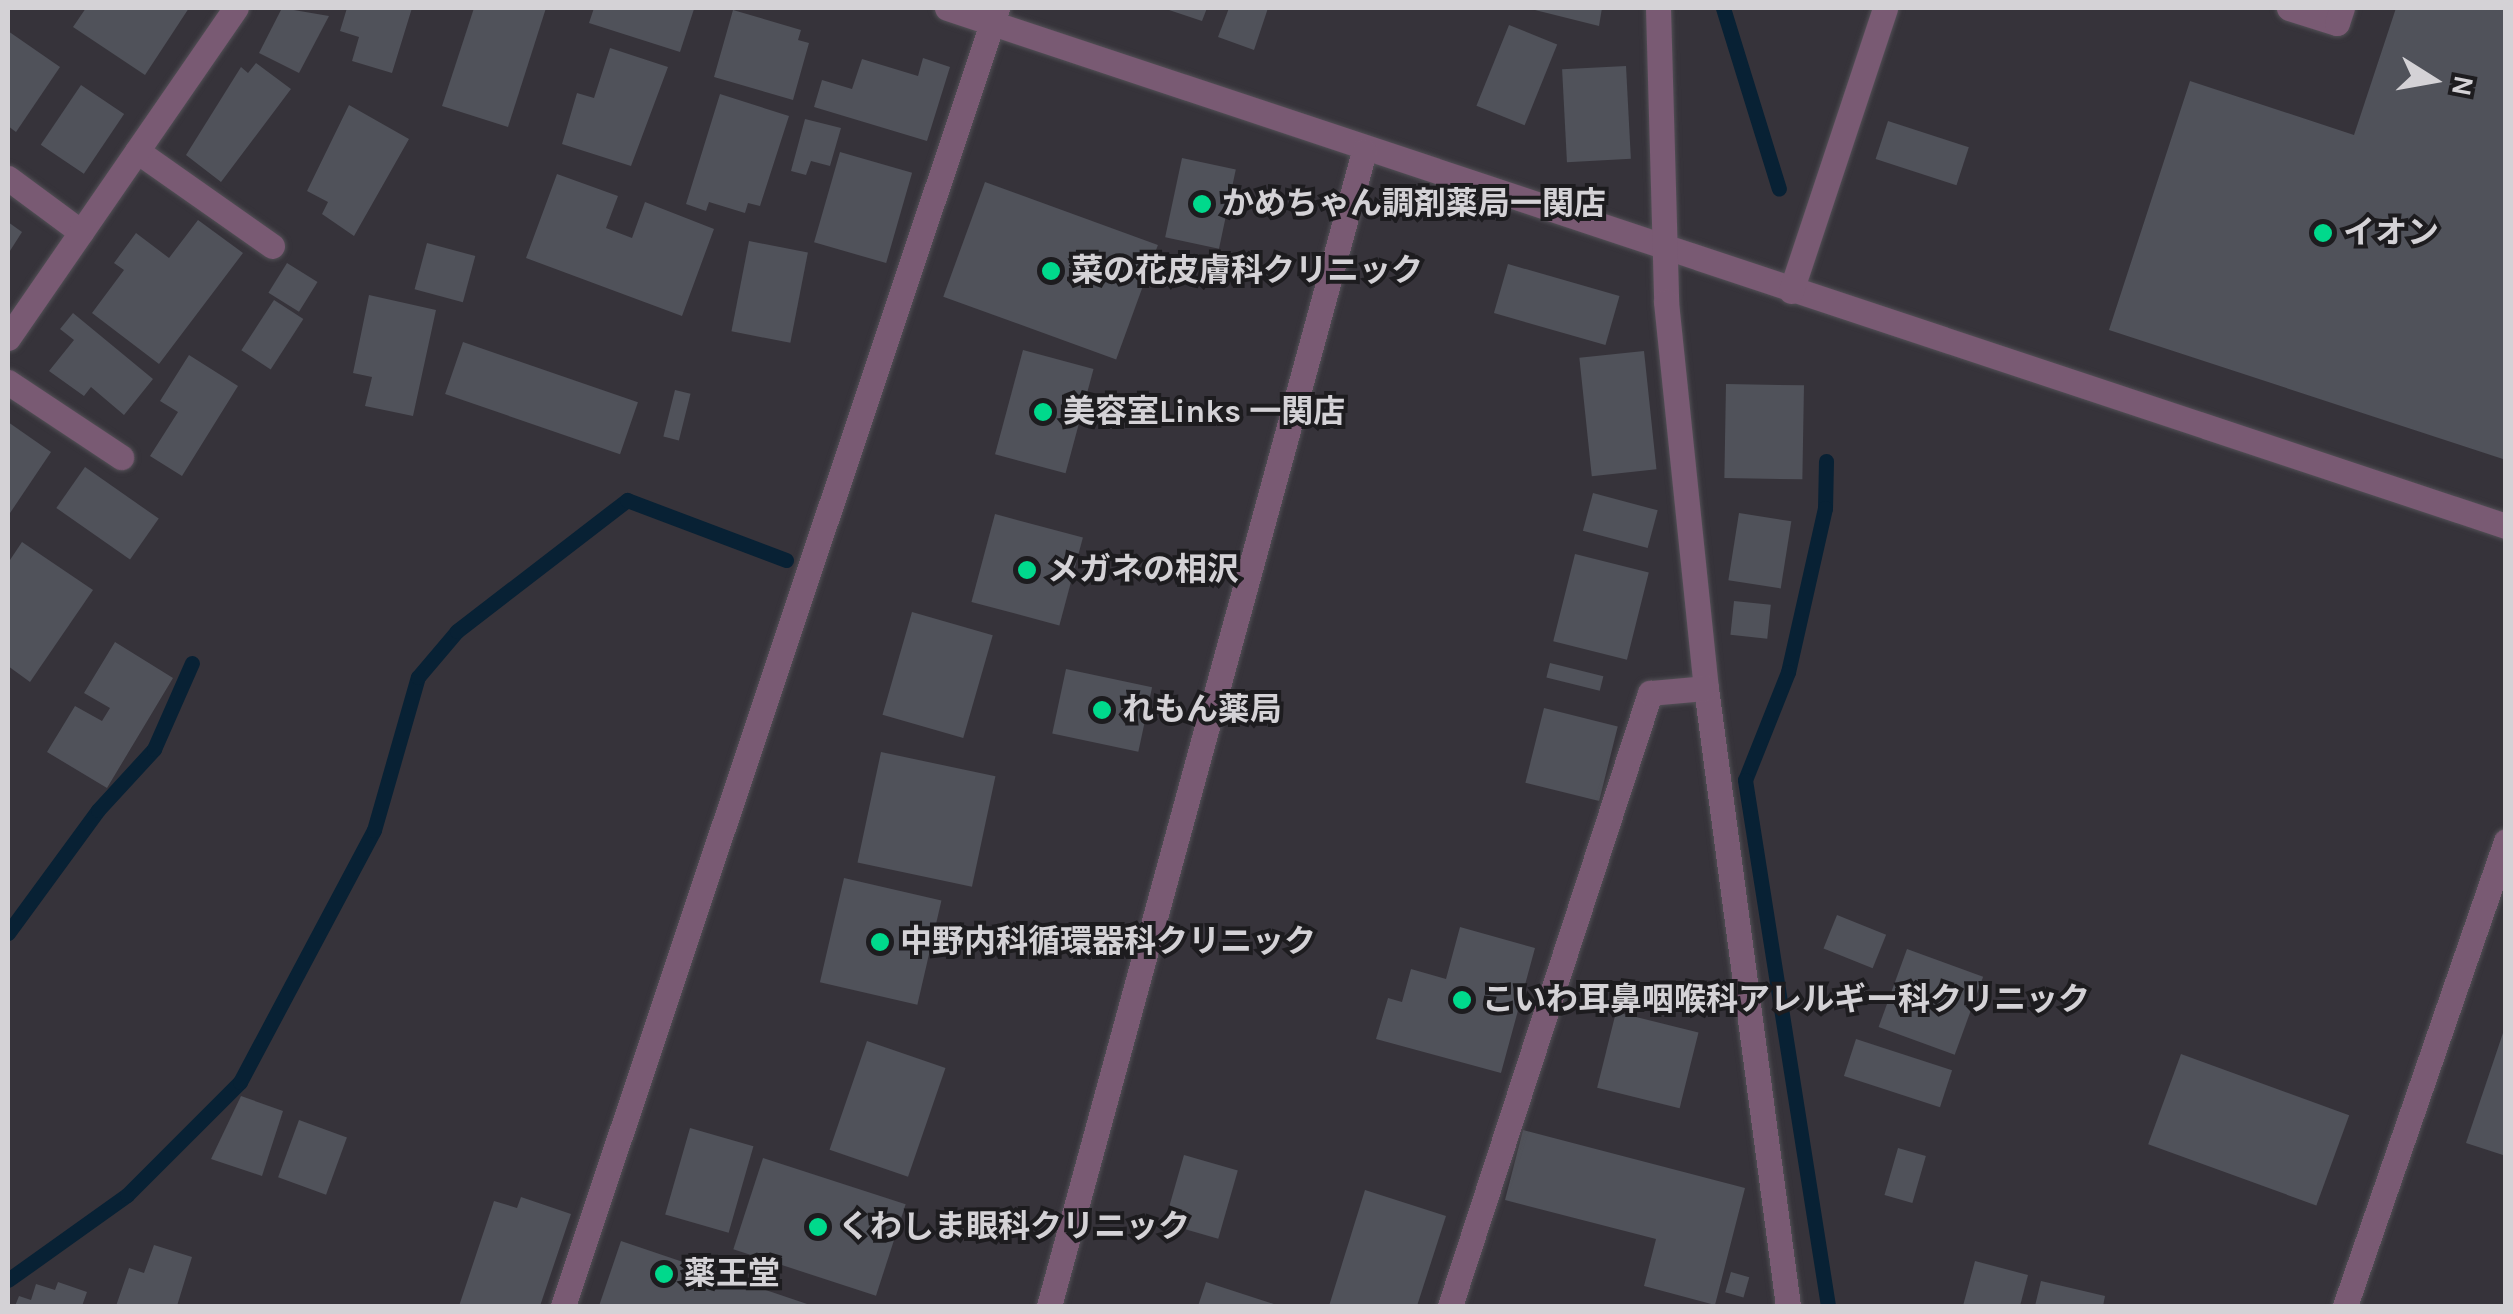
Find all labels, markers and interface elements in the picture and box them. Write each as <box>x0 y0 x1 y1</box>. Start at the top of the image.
north arrow <box>2383 30 2483 130</box>
text: N <box>2445 73 2481 99</box>
place label: かめちゃん調剤薬局一関店 <box>1222 185 1606 223</box>
marker: かめちゃん調剤薬局一関店 <box>1191 193 1213 215</box>
place label: イオン <box>2343 214 2439 252</box>
marker: イオン <box>2312 222 2334 244</box>
place label: 菜の花皮膚科クリニック <box>1071 252 1423 290</box>
marker: 菜の花皮膚科クリニック <box>1040 260 1062 282</box>
place label: 美容室Links 一関店 <box>1063 393 1345 431</box>
marker: 美容室Links 一関店 <box>1032 401 1054 423</box>
place label: メガネの相沢 <box>1047 551 1239 589</box>
marker: メガネの相沢 <box>1016 559 1038 581</box>
place label: れもん薬局 <box>1122 691 1282 729</box>
marker: れもん薬局 <box>1091 699 1113 721</box>
place label: 中野内科循環器科クリニック <box>900 923 1316 961</box>
marker: 中野内科循環器科クリニック <box>869 931 891 953</box>
place label: こいわ耳鼻咽喉科アレルギー科クリニック <box>1482 981 2090 1019</box>
marker: こいわ耳鼻咽喉科アレルギー科クリニック <box>1451 989 1473 1011</box>
place label: くわしま眼科クリニック <box>838 1208 1190 1246</box>
marker: くわしま眼科クリニック <box>807 1216 829 1238</box>
place label: 薬王堂 <box>684 1255 780 1293</box>
marker: 薬王堂 <box>653 1263 675 1285</box>

